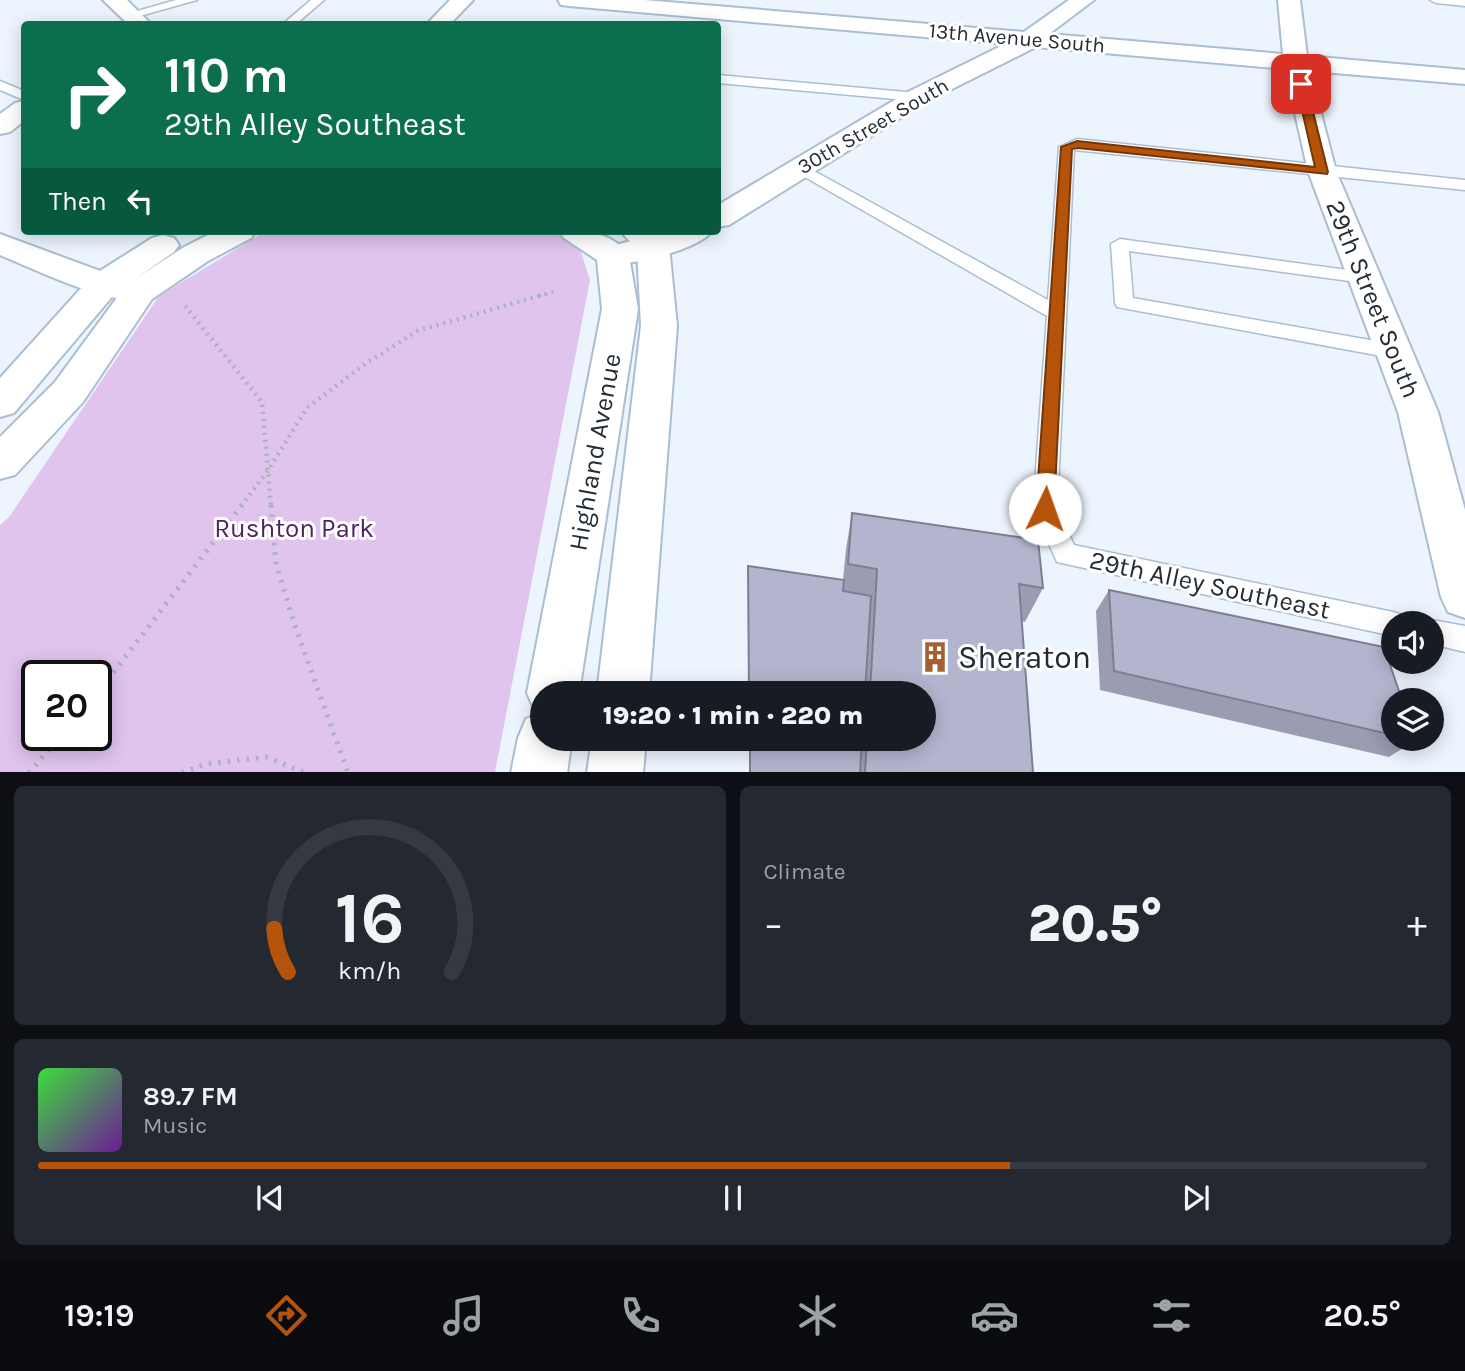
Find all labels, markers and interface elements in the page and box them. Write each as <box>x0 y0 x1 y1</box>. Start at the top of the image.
street label: 13th Avenue South <box>928 18 1106 58</box>
text: 110 m <box>164 47 289 104</box>
icon: right <box>49 49 140 140</box>
pin <box>1271 54 1331 114</box>
icon: arrive <box>1282 65 1320 103</box>
street label: 30th Street South <box>793 73 953 179</box>
text: 29th Alley Southeast <box>164 106 466 143</box>
icon: left <box>121 182 159 220</box>
text: Then <box>49 186 107 217</box>
street label: 29th Street South <box>1319 196 1427 402</box>
street label: Highland Avenue <box>562 351 628 553</box>
position arrow <box>1008 472 1082 546</box>
park label: Rushton Park <box>214 513 374 544</box>
street label: 29th Alley Southeast <box>1087 544 1333 626</box>
map controls <box>1381 611 1444 751</box>
button: sound <box>1381 611 1444 674</box>
place label: Sheraton <box>958 639 1091 676</box>
building icon: Sheraton <box>918 640 952 674</box>
speed limit sign: 20 <box>21 660 112 751</box>
button: layers <box>1381 688 1444 751</box>
text: 19:20 · 1 min · 220 m <box>603 700 863 731</box>
text: Climate <box>764 858 846 885</box>
text: 16 <box>335 875 405 960</box>
text: 20.5° <box>1028 893 1163 954</box>
text: − <box>764 902 783 947</box>
text: + <box>1407 902 1427 947</box>
text: km/h <box>338 955 401 984</box>
text: 89.7 FM <box>143 1081 238 1112</box>
text: Music <box>143 1112 207 1139</box>
icon: previous <box>251 1179 289 1217</box>
icon: pause <box>714 1179 752 1217</box>
icon: next <box>1177 1179 1215 1217</box>
icon: directions <box>262 1291 311 1340</box>
icon: music <box>439 1291 488 1340</box>
icon: phone <box>616 1291 665 1340</box>
icon: climate <box>793 1291 842 1340</box>
icon: car <box>970 1291 1019 1340</box>
icon: filters <box>1147 1291 1196 1340</box>
text: 19:19 <box>64 1297 134 1334</box>
text: 20.5° <box>1323 1297 1401 1334</box>

